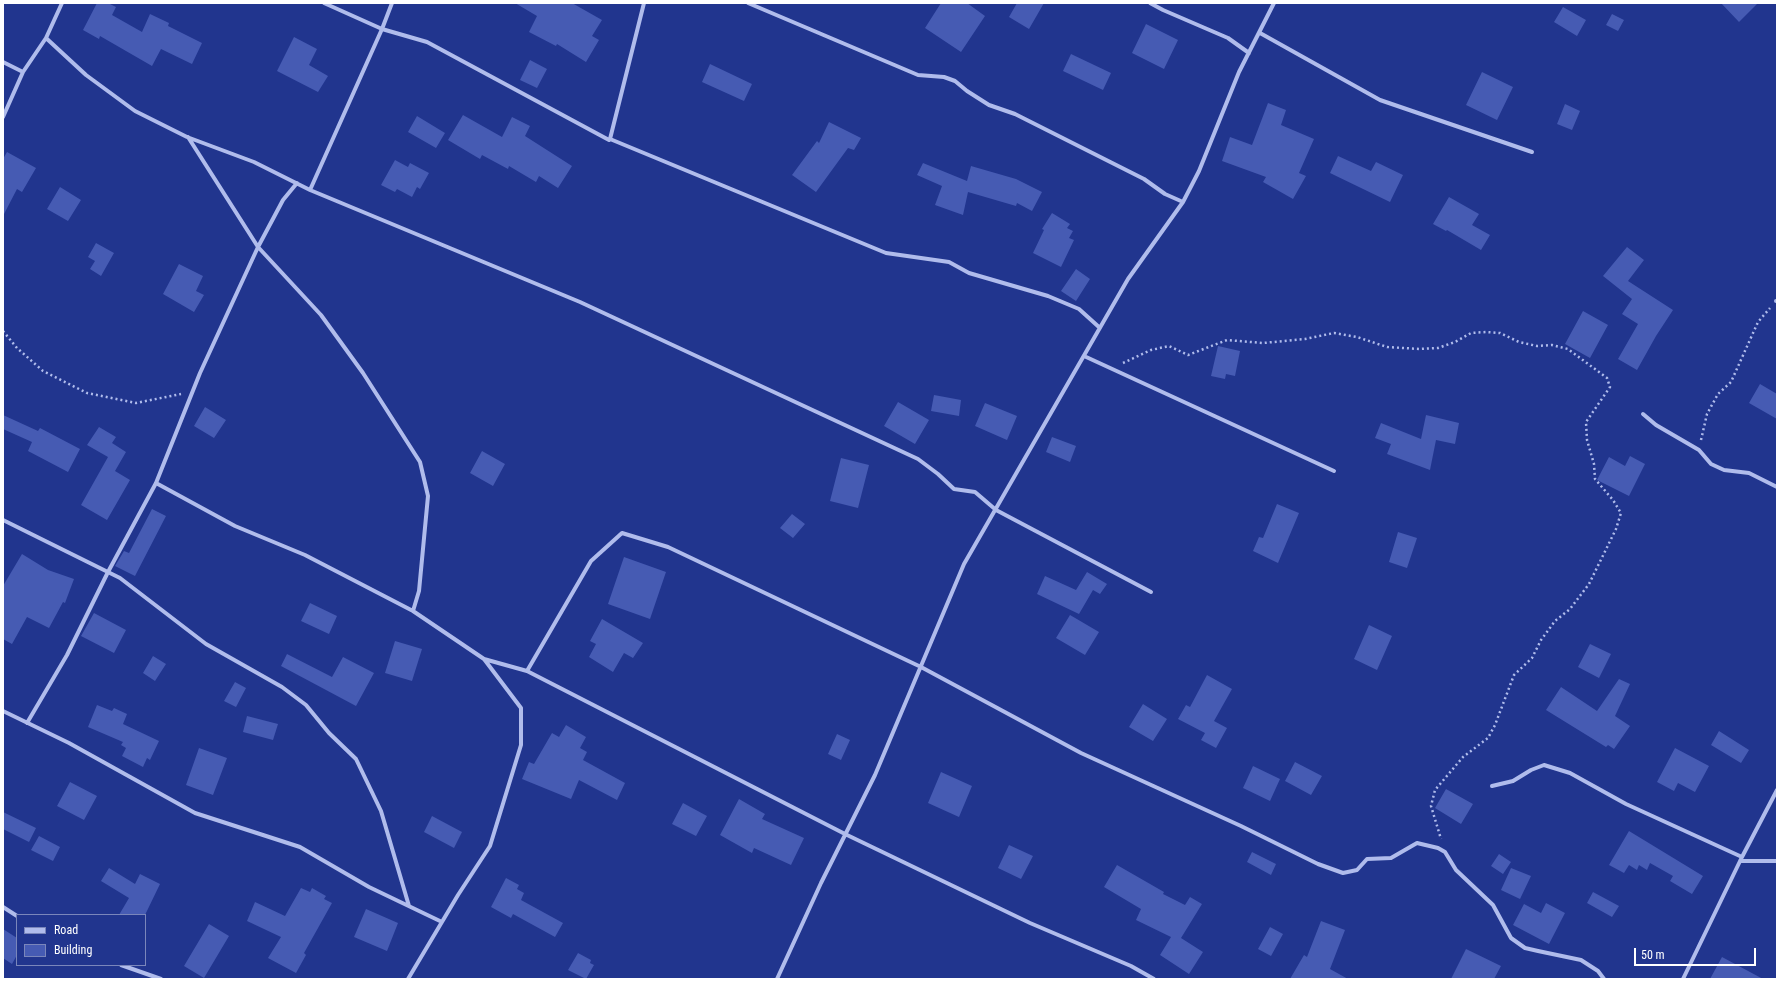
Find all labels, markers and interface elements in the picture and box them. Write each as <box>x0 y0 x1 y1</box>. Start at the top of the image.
legend <box>16 914 146 966</box>
text: Road <box>54 923 78 937</box>
scale bar <box>1636 940 1758 966</box>
text: Building <box>54 943 92 957</box>
text: 50 m <box>1641 948 1665 962</box>

